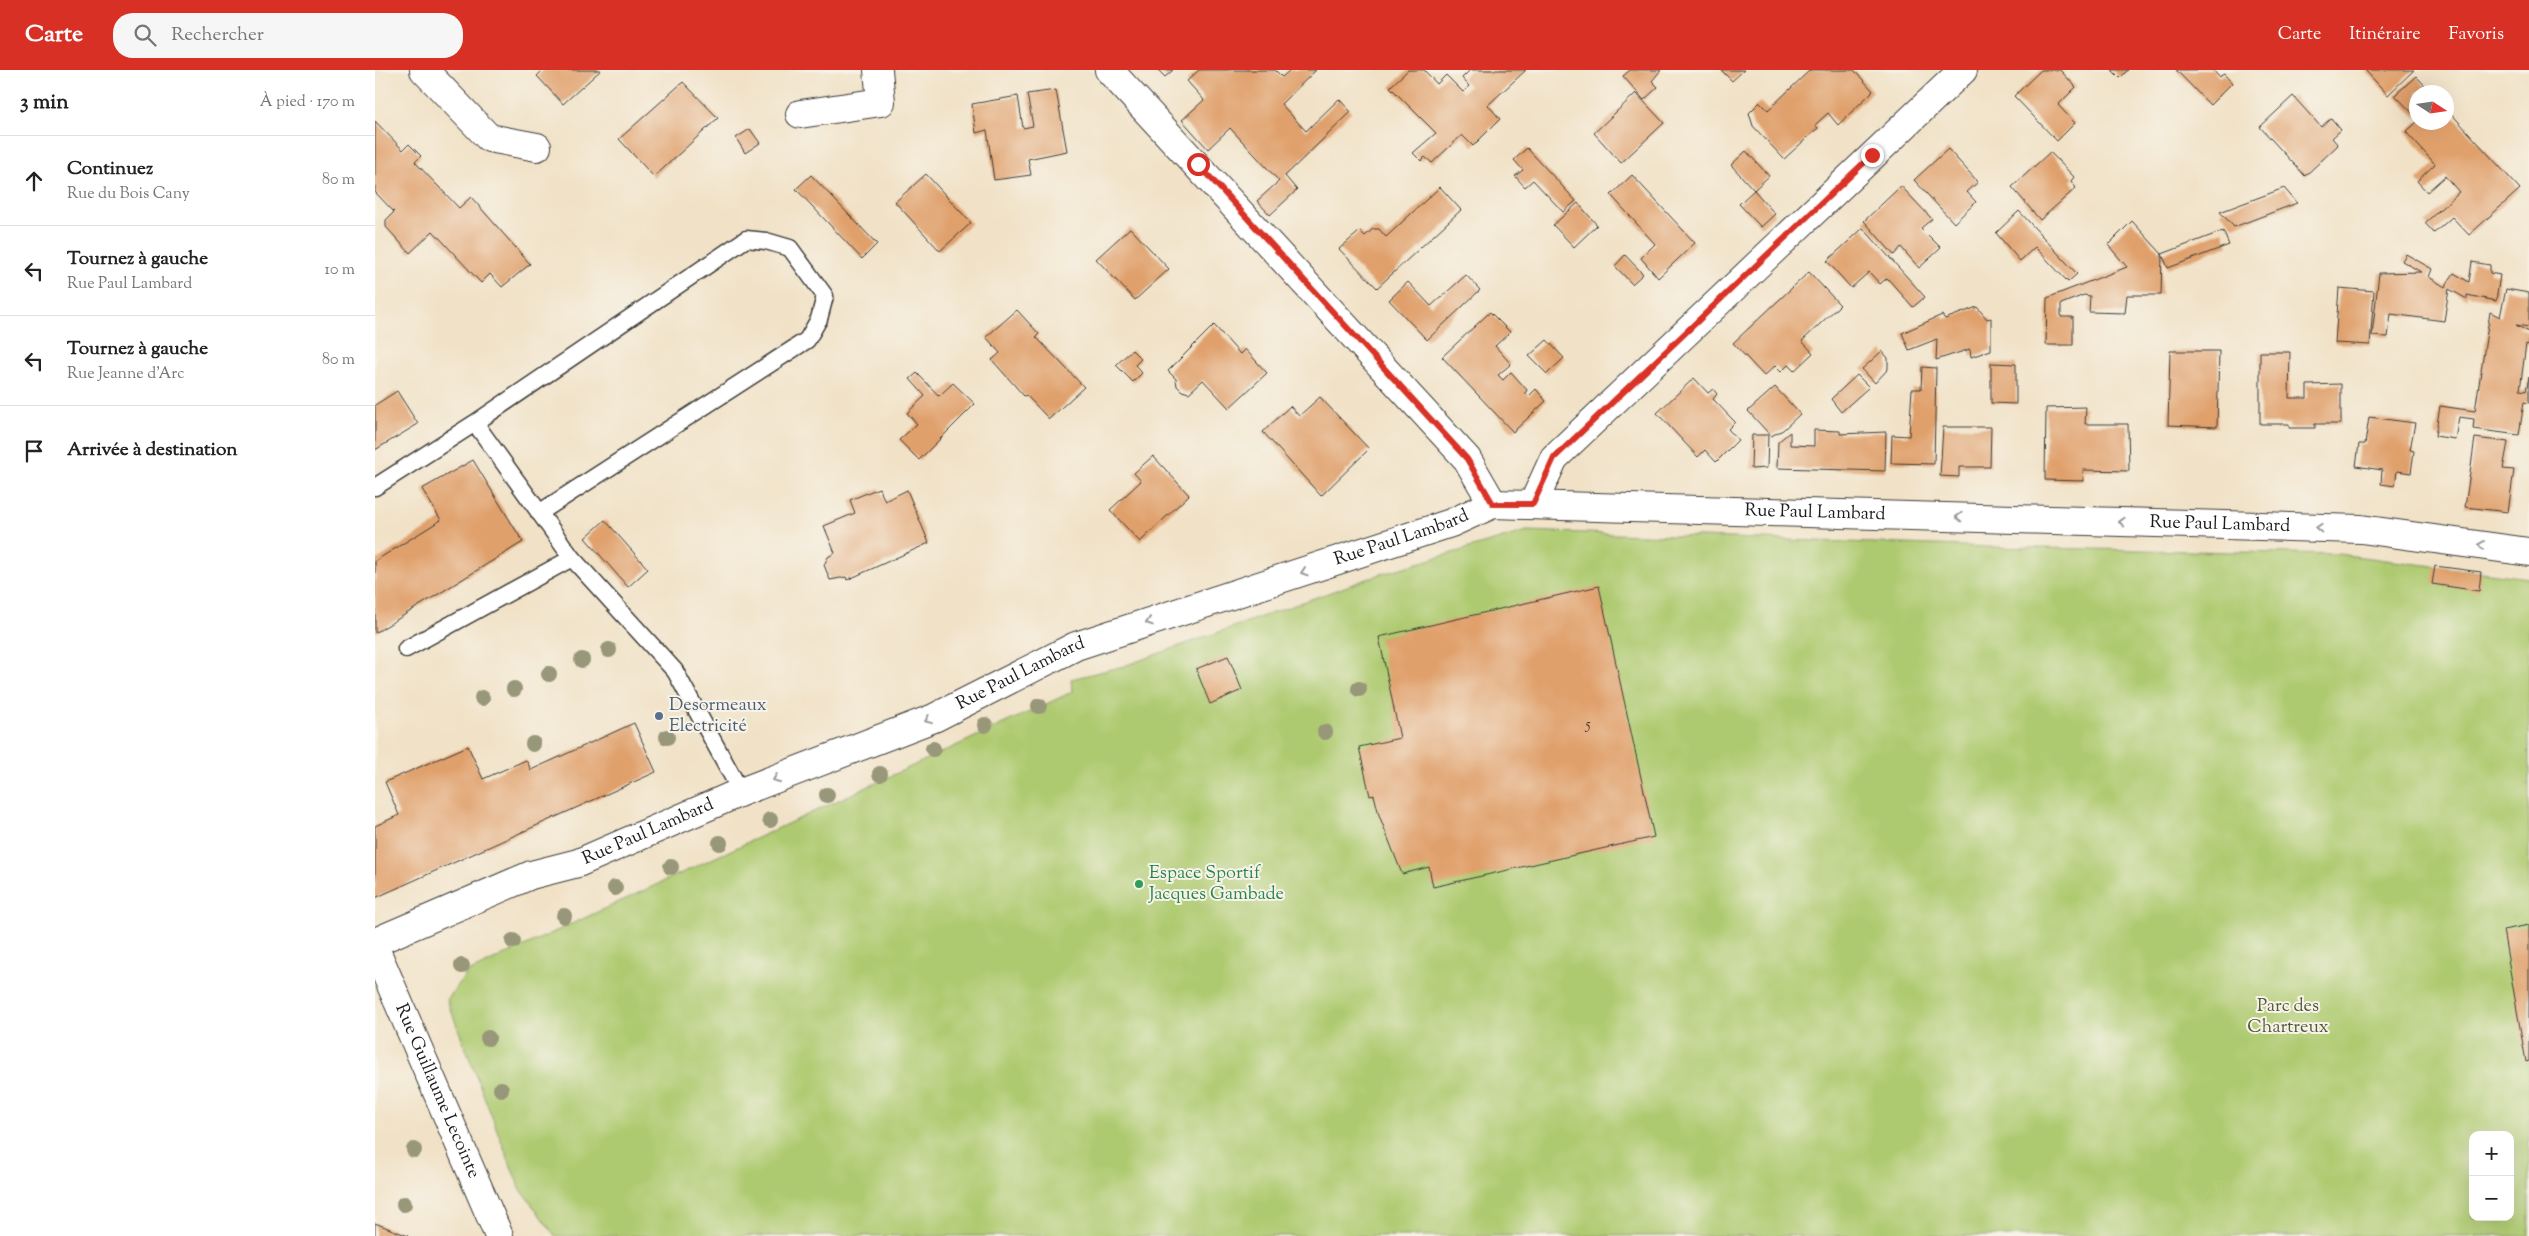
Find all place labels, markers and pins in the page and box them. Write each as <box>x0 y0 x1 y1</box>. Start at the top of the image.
place label: Desormeaux Electricité <box>669 693 767 740</box>
marker: Desormeaux Electricité <box>653 710 665 722</box>
place label: Espace Sportif Jacques Gambade <box>1148 861 1284 908</box>
marker: Espace Sportif Jacques Gambade <box>1133 878 1145 890</box>

